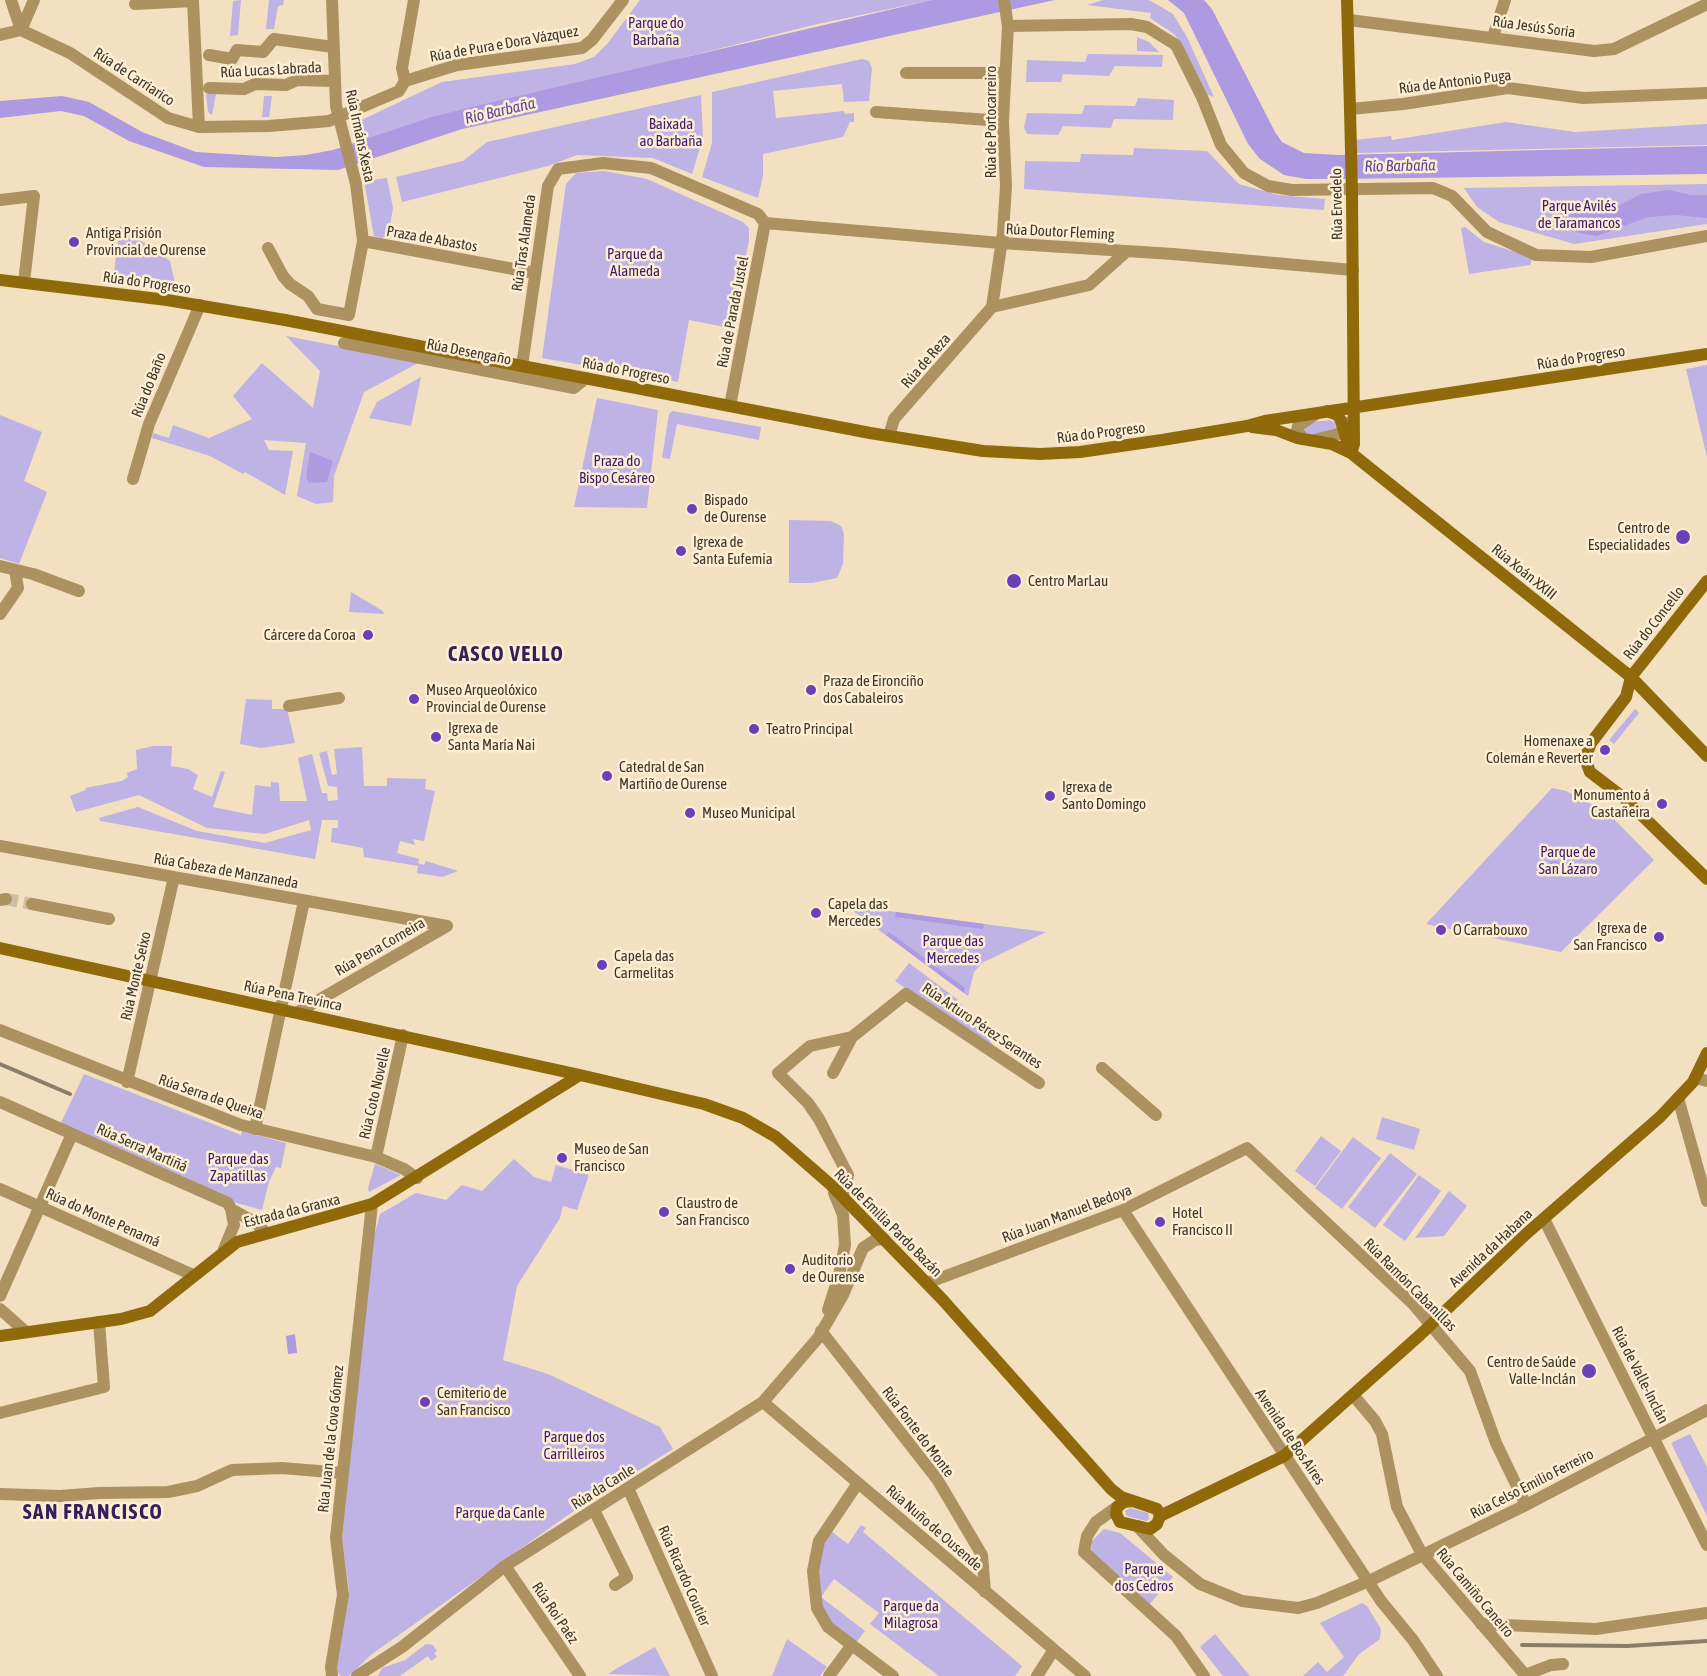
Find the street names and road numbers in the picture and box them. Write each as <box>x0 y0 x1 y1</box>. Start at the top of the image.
street label: Rúa Jesús Soria <box>1491 12 1577 42</box>
street label: Rúa de Pura e Dora Vázquez <box>428 22 580 66</box>
street label: Rúa de Carriarico <box>90 44 178 110</box>
street label: Rúa Lucas Labrada <box>220 58 322 82</box>
street label: Rúa de Portocarreiro <box>982 66 1000 178</box>
street label: Rúa de Antonio Puga <box>1398 66 1512 98</box>
street label: Rúa Irmáns Xesta <box>341 88 379 184</box>
street label: Rúa Ervedelo <box>1327 168 1347 240</box>
street label: Rúa Tras Alameda <box>508 193 540 293</box>
street label: Rúa Doutor Fleming <box>1005 220 1115 244</box>
street label: Praza de Abastos <box>385 222 479 256</box>
street label: Rúa de Parada Justel <box>713 255 753 369</box>
street label: Rúa do Progreso <box>102 268 192 298</box>
street label: Rúa de Reza <box>897 330 955 392</box>
street label: Rúa Desengaño <box>425 335 513 369</box>
street label: Rúa do Progreso <box>1536 342 1626 374</box>
street label: Rúa do Baño <box>128 350 170 420</box>
street label: Rúa do Progreso <box>581 354 671 388</box>
street label: Rúa do Progreso <box>1056 419 1146 447</box>
street label: Rúa Xoán XXIII <box>1488 540 1560 604</box>
street label: Rúa do Concello <box>1620 583 1688 663</box>
street label: Rúa Cabeza de Manzaneda <box>152 849 300 893</box>
street label: Rúa Pena Corneira <box>332 914 428 980</box>
street label: Rúa Monte Seixo <box>117 930 155 1022</box>
street label: Rúa Pena Trevinca <box>242 977 344 1015</box>
street label: Rúa Arturo Pérez Serantes <box>919 979 1045 1073</box>
street label: Rúa Coto Novelle <box>356 1045 394 1141</box>
street label: Rúa Serra de Queixa <box>156 1071 266 1123</box>
street label: Rúa Serra Martiñá <box>94 1120 190 1176</box>
street label: Rúa de Emilia Pardo Bazán <box>830 1165 946 1281</box>
street label: Rúa Juan Manuel Bedoya <box>1000 1181 1134 1247</box>
street label: Rúa do Monte Penamá <box>43 1185 163 1251</box>
street label: Estrada da Granxa <box>242 1190 342 1232</box>
street label: Avenida da Habana <box>1446 1205 1536 1291</box>
street label: Rúa Ramón Cabanillas <box>1360 1235 1460 1335</box>
street label: Rúa de Valle-Inclán <box>1608 1323 1672 1427</box>
street label: Rúa Juan de la Cova Gómez <box>314 1365 348 1513</box>
street label: Rúa Fonte do Monte <box>878 1383 958 1481</box>
street label: Avenida de Bos Aires <box>1251 1386 1329 1488</box>
street label: Rúa Celso Emilio Ferreiro <box>1467 1445 1597 1523</box>
street label: Rúa da Canle <box>568 1460 638 1514</box>
street label: Rúa Nuño de Ousende <box>882 1481 986 1575</box>
street label: Rúa Ricardo Coutier <box>654 1523 714 1629</box>
street label: Rúa Camiño Caneiro <box>1432 1545 1518 1641</box>
street label: Rúa Roi Paéz <box>528 1579 582 1647</box>

